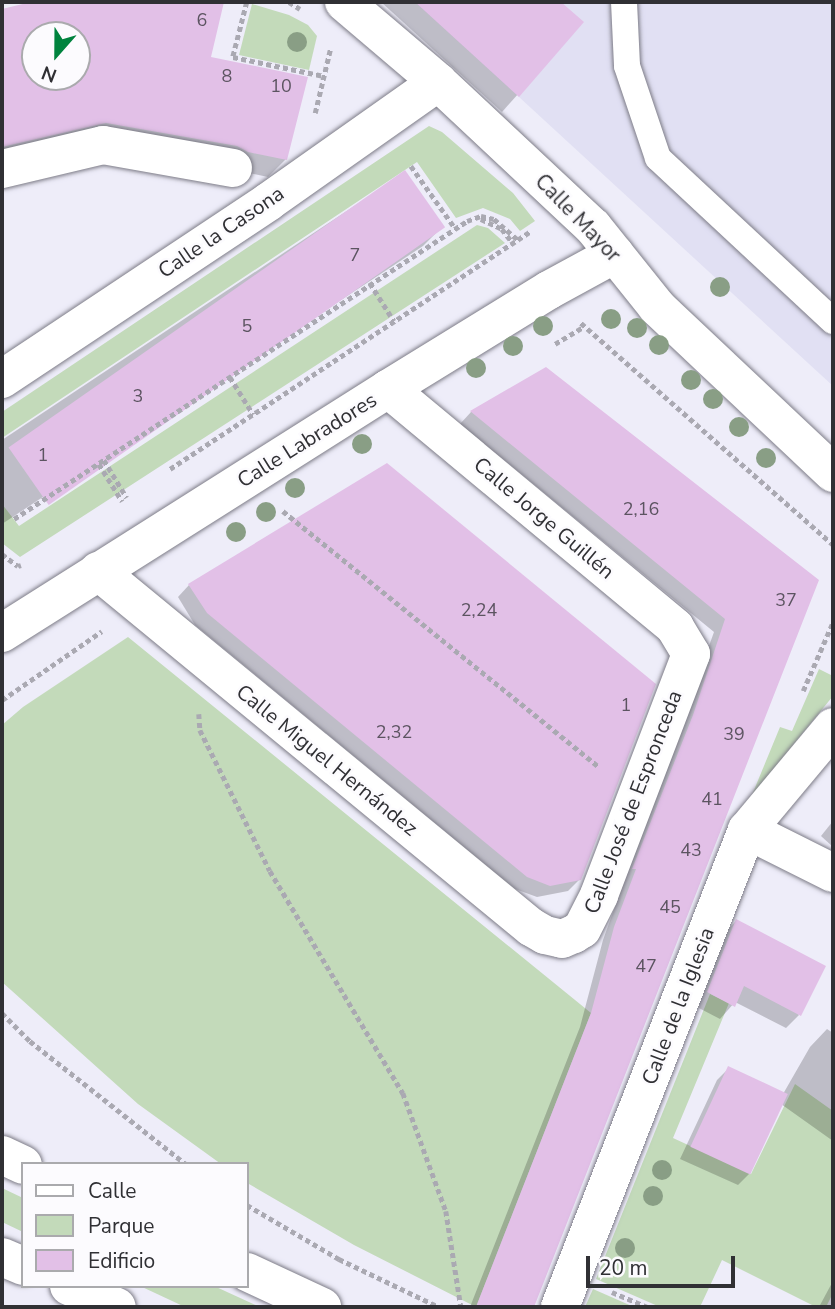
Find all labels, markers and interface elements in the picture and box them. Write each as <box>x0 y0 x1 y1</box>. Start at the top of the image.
house number: 6 <box>197 9 207 31</box>
north arrow <box>21 21 91 91</box>
text: N <box>38 59 60 88</box>
house number: 8 <box>222 65 232 87</box>
house number: 10 <box>270 75 292 97</box>
street label: Calle Mayor <box>530 169 626 267</box>
street label: Calle la Casona <box>153 181 289 283</box>
house number: 7 <box>350 244 360 266</box>
house number: 5 <box>242 315 252 337</box>
house number: 3 <box>133 385 143 407</box>
street label: Calle Labradores <box>233 387 381 493</box>
house number: 1 <box>38 444 48 466</box>
street label: Calle Jorge Guillén <box>469 452 619 584</box>
house number: 2,16 <box>623 498 659 520</box>
house number: 37 <box>775 589 797 611</box>
house number: 2,24 <box>461 599 497 621</box>
street label: Calle Miguel Hernández <box>231 679 423 841</box>
street label: Calle José de Espronceda <box>579 687 687 917</box>
house number: 1 <box>621 694 631 716</box>
house number: 2,32 <box>376 721 412 743</box>
house number: 39 <box>723 723 745 745</box>
house number: 41 <box>701 788 723 810</box>
house number: 43 <box>680 839 702 861</box>
house number: 45 <box>659 896 681 918</box>
street label: Calle de la Iglesia <box>636 924 720 1088</box>
house number: 47 <box>635 955 657 977</box>
legend <box>21 1162 248 1288</box>
text: Calle <box>88 1177 136 1205</box>
text: Parque <box>88 1212 155 1240</box>
scale bar <box>590 1242 739 1286</box>
text: Edificio <box>88 1247 155 1275</box>
text: 20 m <box>599 1254 648 1282</box>

